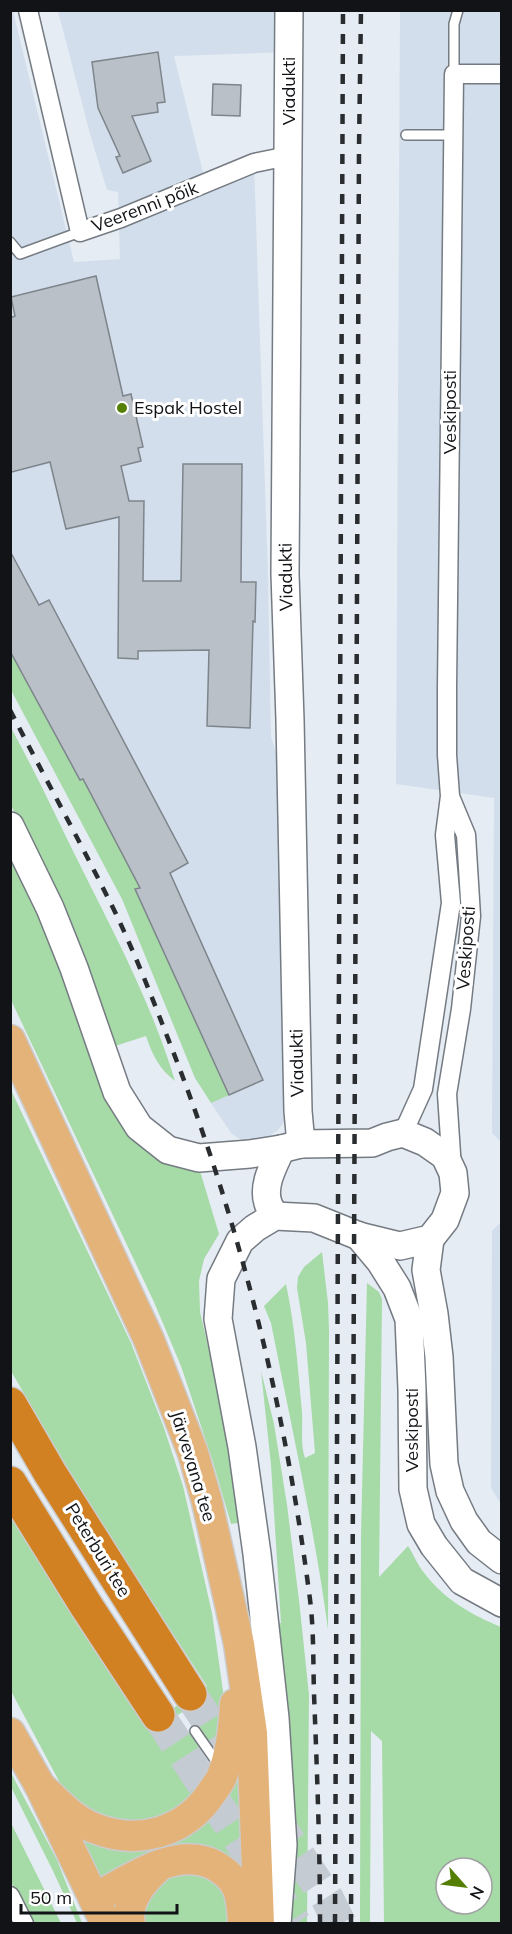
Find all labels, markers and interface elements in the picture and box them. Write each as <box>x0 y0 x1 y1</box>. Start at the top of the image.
street label: Viadukti <box>277 57 300 125</box>
street label: Veerenni põik <box>88 175 202 237</box>
street label: Veskiposti <box>438 370 461 454</box>
place label: Espak Hostel <box>134 396 242 419</box>
marker: Espak Hostel <box>115 401 129 415</box>
street label: Viadukti <box>273 543 298 611</box>
street label: Veskiposti <box>451 905 480 991</box>
street label: Viadukti <box>284 1029 309 1097</box>
street label: Veskiposti <box>400 1388 423 1472</box>
street label: Järvevana tee <box>166 1408 221 1524</box>
street label: Peterburi tee <box>61 1499 136 1601</box>
north arrow <box>434 1856 494 1916</box>
scale bar <box>21 1877 177 1915</box>
text: N <box>466 1883 489 1903</box>
text: 50 m <box>30 1886 72 1909</box>

